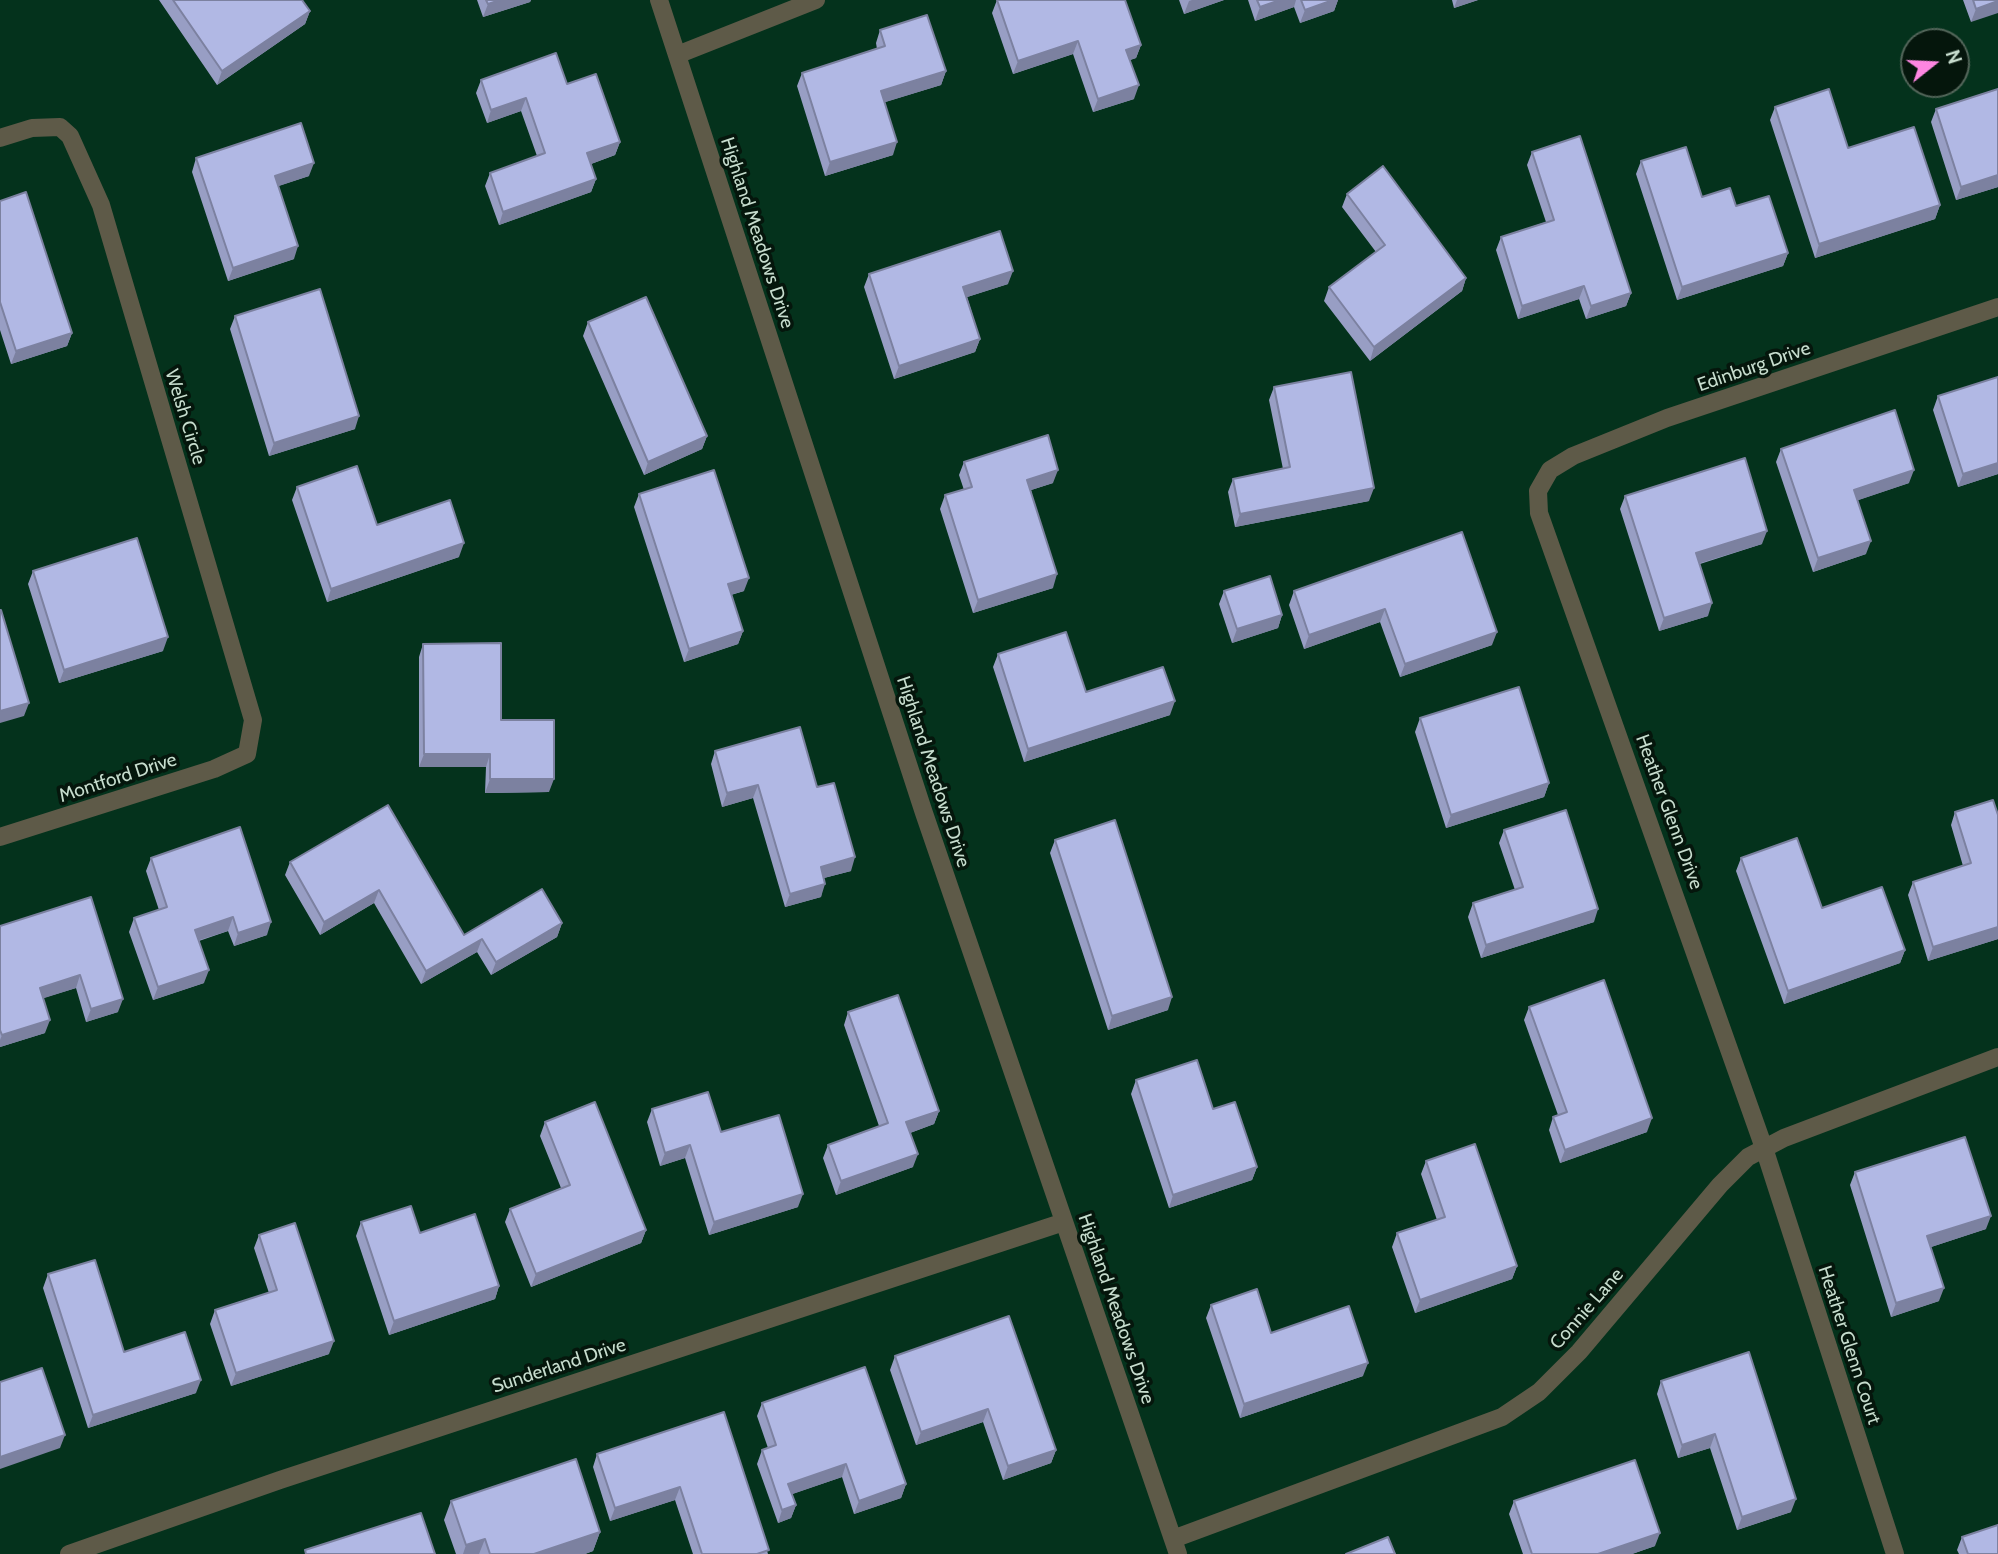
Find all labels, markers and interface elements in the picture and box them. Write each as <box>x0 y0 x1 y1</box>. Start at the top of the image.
north arrow <box>1900 28 1970 98</box>
text: N <box>1941 47 1967 67</box>
street label: Highland Meadows Drive <box>715 135 799 331</box>
street label: Edinburg Drive <box>1694 337 1814 397</box>
street label: Welsh Circle <box>160 366 210 468</box>
street label: Highland Meadows Drive <box>891 674 975 870</box>
street label: Heather Glenn Drive <box>1630 731 1708 893</box>
street label: Montford Drive <box>56 748 180 808</box>
street label: Highland Meadows Drive <box>1073 1211 1159 1407</box>
street label: Heather Glenn Court <box>1813 1263 1885 1427</box>
street label: Connie Lane <box>1546 1264 1628 1354</box>
street label: Sunderland Drive <box>489 1334 629 1398</box>

